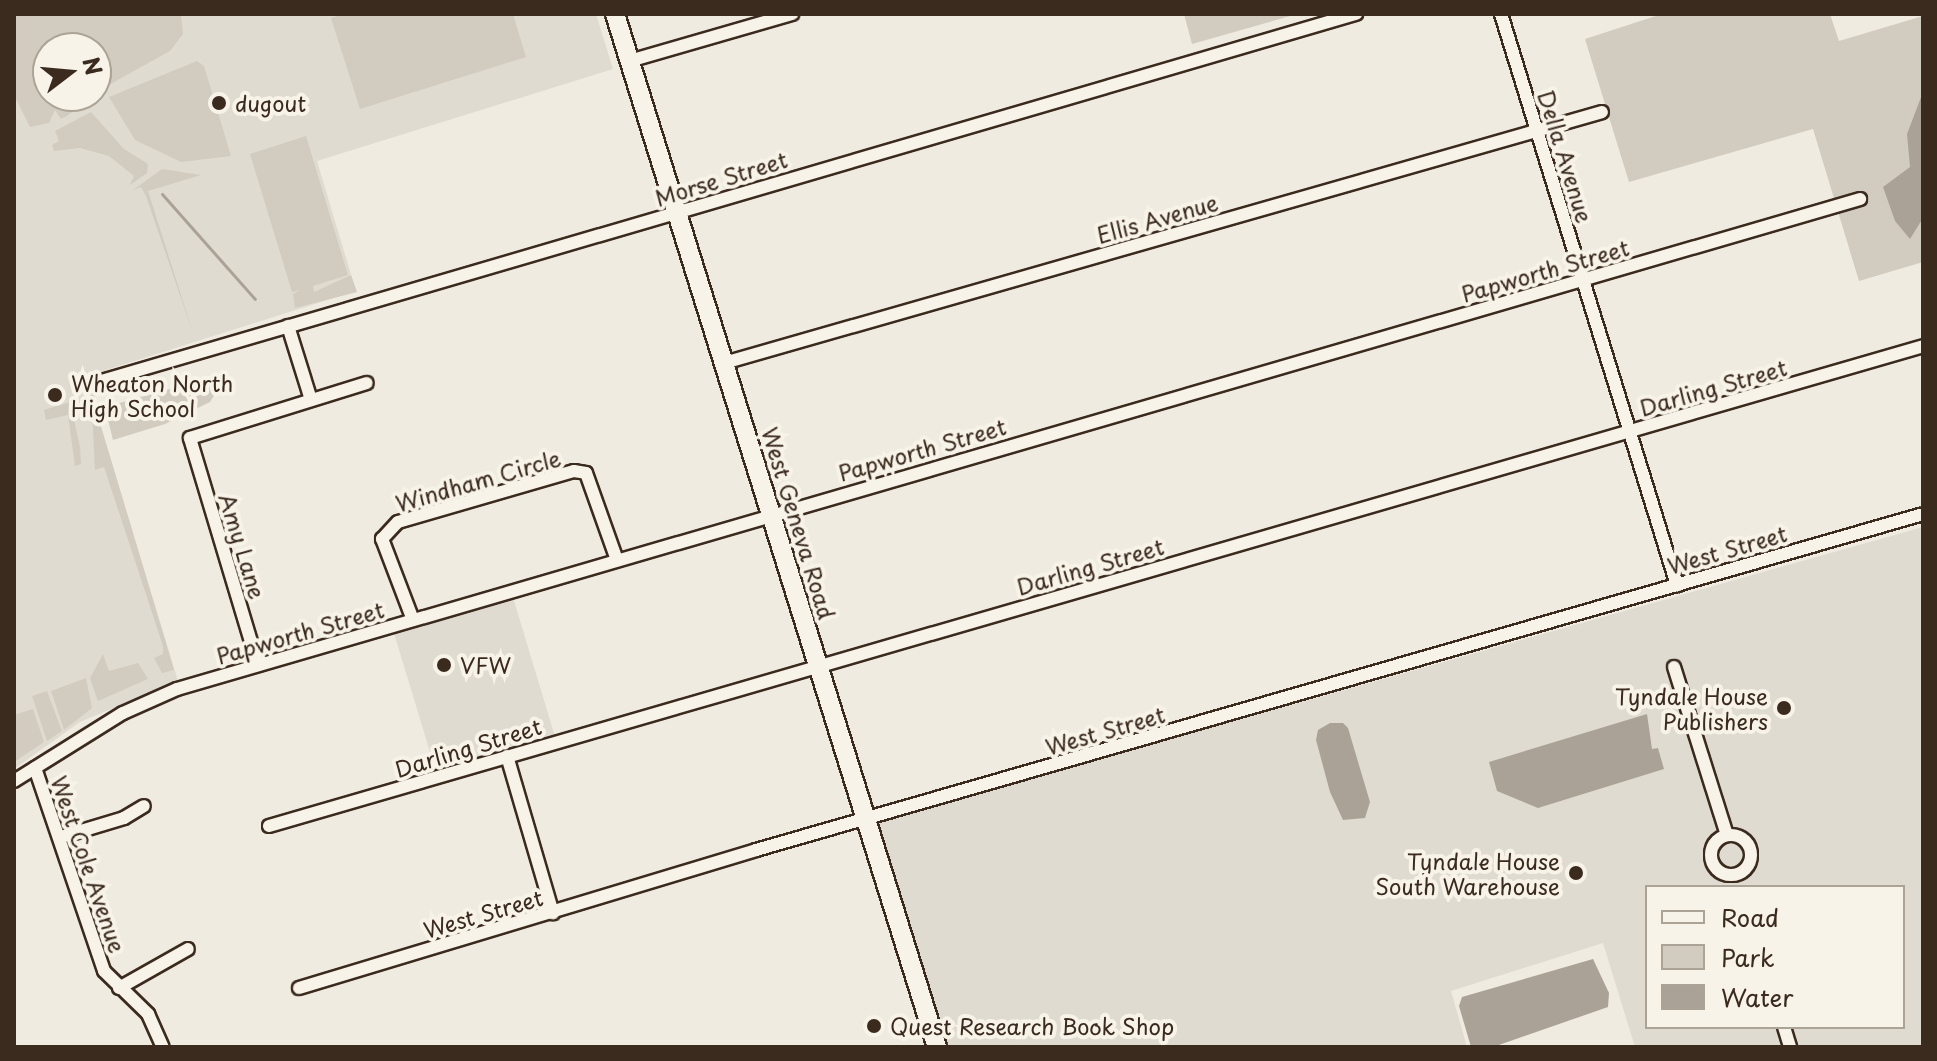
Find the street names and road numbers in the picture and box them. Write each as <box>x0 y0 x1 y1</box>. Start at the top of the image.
street label: Della Avenue <box>1533 86 1599 226</box>
street label: Morse Street <box>652 145 790 211</box>
street label: Ellis Avenue <box>1093 188 1221 248</box>
street label: Papworth Street <box>1457 233 1633 307</box>
street label: Darling Street <box>1637 353 1789 421</box>
street label: Papworth Street <box>834 412 1010 486</box>
street label: West Geneva Road <box>758 425 840 621</box>
street label: Windham Circle <box>392 444 564 516</box>
street label: Amy Lane <box>215 491 271 601</box>
street label: West Street <box>1664 519 1790 579</box>
street label: Darling Street <box>1014 532 1166 600</box>
street label: Papworth Street <box>212 595 388 669</box>
street label: West Street <box>1042 700 1168 760</box>
street label: Darling Street <box>392 712 544 782</box>
street label: West Cole Avenue <box>46 771 132 957</box>
street label: West Street <box>420 883 546 943</box>

